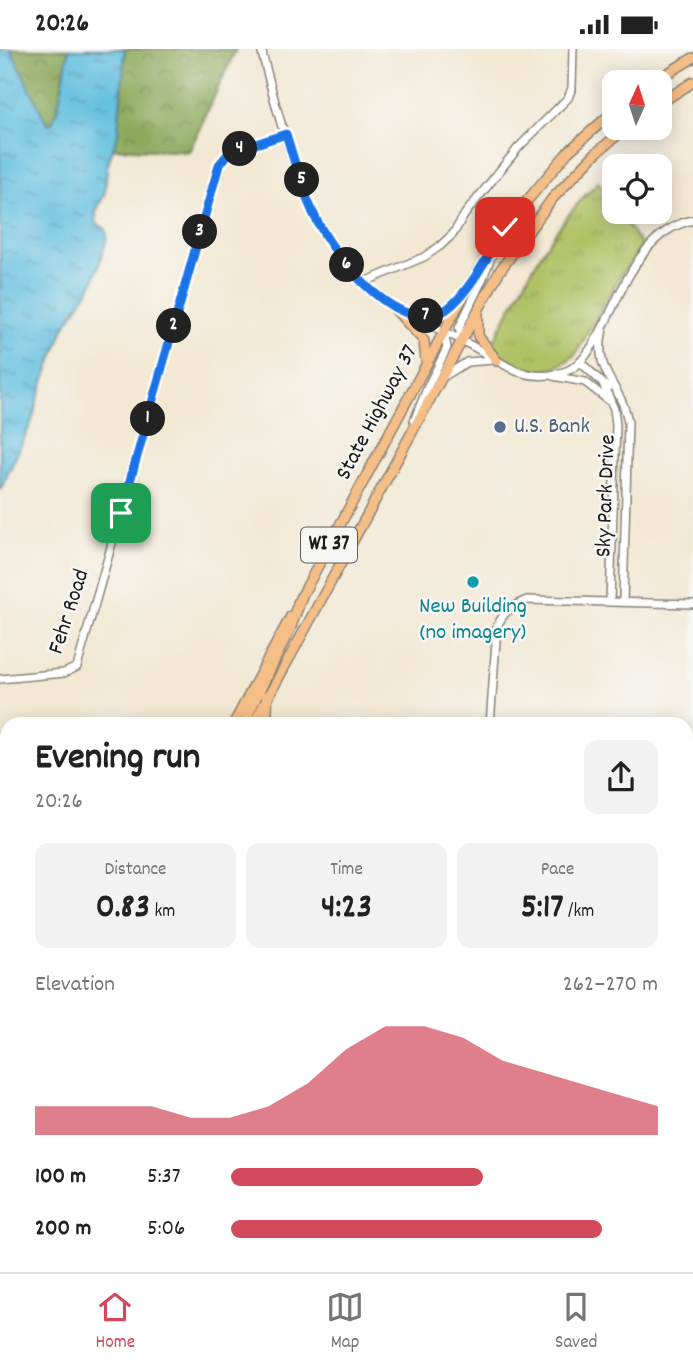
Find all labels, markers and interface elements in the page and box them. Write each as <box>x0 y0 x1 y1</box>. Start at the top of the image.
text: 20:26 <box>35 6 89 43</box>
north arrow <box>602 70 672 140</box>
map controls <box>602 70 672 224</box>
pin: 4 <box>222 131 258 167</box>
text: 4 <box>236 135 243 162</box>
button: locate <box>602 154 672 224</box>
pin: 5 <box>284 163 320 197</box>
text: 5 <box>297 166 306 193</box>
pin <box>475 197 535 257</box>
icon: check <box>486 208 524 246</box>
pin: 3 <box>182 215 218 249</box>
text: 3 <box>195 218 204 245</box>
pin: 6 <box>330 247 364 283</box>
text: 6 <box>342 251 351 278</box>
pin: 7 <box>408 299 444 333</box>
text: 7 <box>422 302 429 329</box>
pin: 2 <box>156 309 192 343</box>
text: 2 <box>169 312 178 339</box>
street label: State Highway 37 <box>328 339 428 487</box>
pin: 1 <box>130 401 166 437</box>
text: 1 <box>145 405 150 432</box>
place label: U.S. Bank <box>514 411 590 444</box>
marker: U.S. Bank <box>492 419 508 435</box>
street label: Sky Park Drive <box>588 434 626 558</box>
pin <box>91 483 151 543</box>
icon: arrive <box>102 494 140 532</box>
road number: WI 37 <box>301 527 357 563</box>
street label: Fehr Road <box>41 565 99 659</box>
marker: New Building (no imagery) <box>465 574 481 590</box>
place label: New Building (no imagery) <box>419 591 527 650</box>
text: Evening run <box>35 732 200 787</box>
button: share <box>584 740 658 814</box>
text: 20:26 <box>35 786 83 819</box>
text: Distance <box>105 857 166 884</box>
text: Time <box>330 857 363 884</box>
text: Pace <box>541 857 574 884</box>
text: 0.83 <box>96 884 150 934</box>
text: 4:23 <box>321 884 372 934</box>
text: 5:17 <box>521 884 564 934</box>
text: km <box>150 899 175 926</box>
text: /km <box>564 899 594 926</box>
text: Elevation <box>35 969 115 1002</box>
text: 262–270 m <box>563 969 658 1002</box>
text: 100 m <box>35 1161 86 1194</box>
text: 5:37 <box>147 1161 181 1194</box>
text: 200 m <box>35 1213 91 1246</box>
text: 5:06 <box>147 1213 185 1246</box>
tab: Home <box>95 1288 135 1357</box>
tab: Map <box>326 1288 364 1357</box>
tab: Saved <box>555 1288 598 1357</box>

